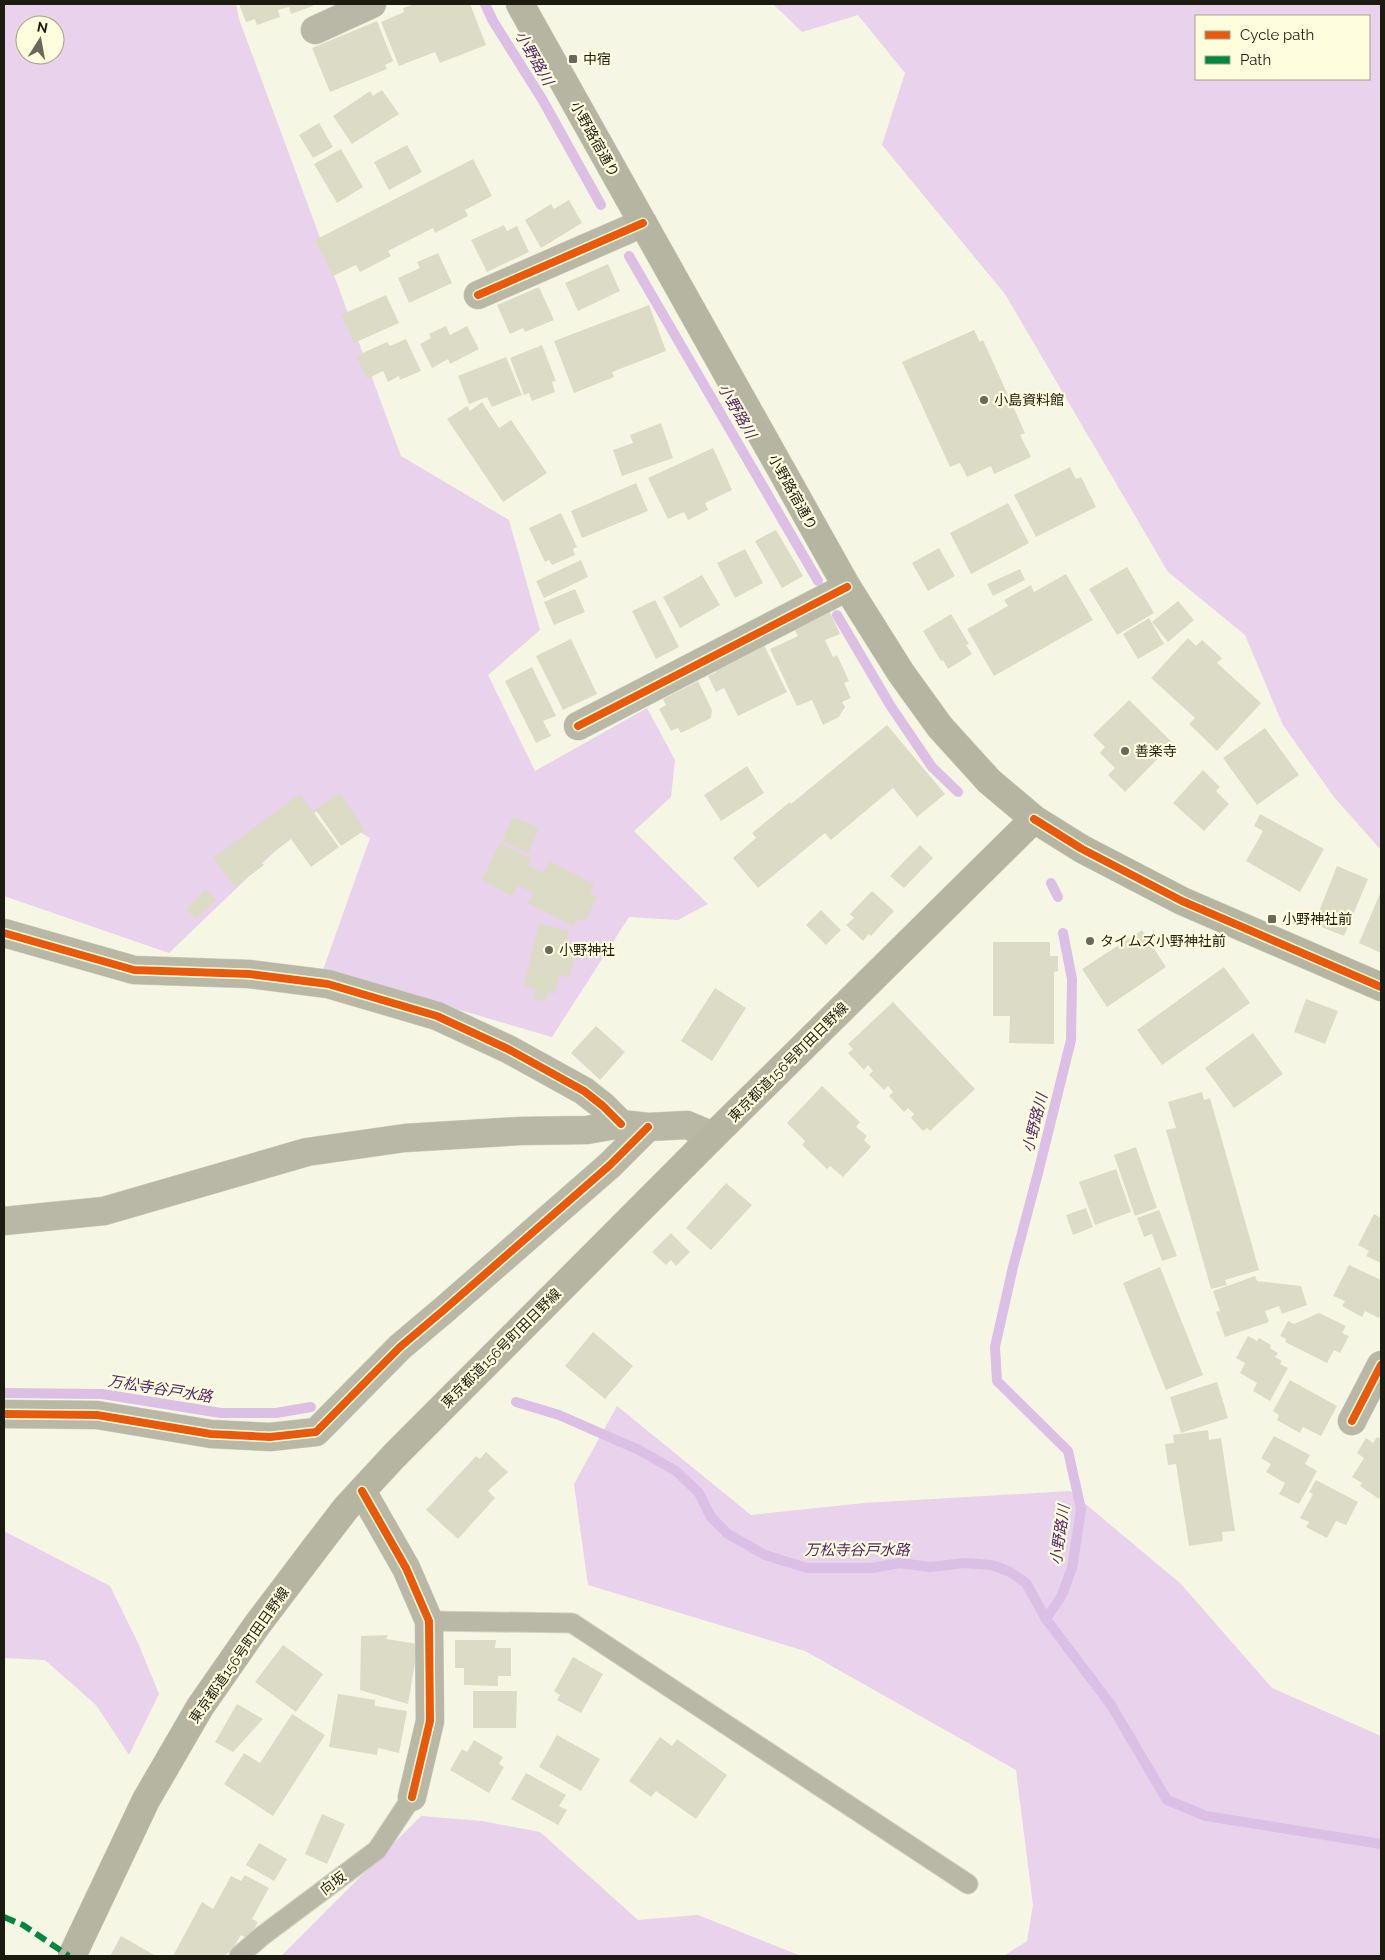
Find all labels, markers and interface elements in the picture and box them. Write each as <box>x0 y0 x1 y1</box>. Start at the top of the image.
north arrow <box>15 15 65 65</box>
legend <box>1195 15 1370 80</box>
text: N <box>36 18 49 36</box>
text: Cycle path <box>1240 26 1314 44</box>
water label: 小野路川 <box>511 28 558 90</box>
place label: 中宿 <box>583 51 611 67</box>
text: Path <box>1240 51 1271 69</box>
marker: 中宿 <box>567 53 579 65</box>
street label: 小野路宿通り <box>568 98 622 180</box>
water label: 小野路川 <box>714 381 761 443</box>
place label: 小島資料館 <box>994 392 1064 408</box>
marker: 小島資料館 <box>978 394 990 406</box>
street label: 小野路宿通り <box>766 451 820 533</box>
place label: 善楽寺 <box>1135 743 1177 759</box>
marker: 善楽寺 <box>1119 745 1131 757</box>
place label: 小野神社前 <box>1282 911 1352 927</box>
marker: 小野神社前 <box>1266 913 1278 925</box>
place label: タイムズ小野神社前 <box>1100 933 1226 949</box>
marker: タイムズ小野神社前 <box>1084 935 1096 947</box>
place label: 小野神社 <box>559 942 615 958</box>
marker: 小野神社 <box>543 944 555 956</box>
street label: 東京都道156号町田日野線 <box>725 999 851 1125</box>
water label: 小野路川 <box>1019 1090 1051 1154</box>
street label: 東京都道156号町田日野線 <box>438 1285 564 1411</box>
water label: 万松寺谷戸水路 <box>107 1372 215 1406</box>
water label: 小野路川 <box>1047 1502 1073 1566</box>
water label: 万松寺谷戸水路 <box>804 1541 911 1559</box>
street label: 東京都道156号町田日野線 <box>186 1584 292 1726</box>
street label: 向坂 <box>317 1868 349 1898</box>

